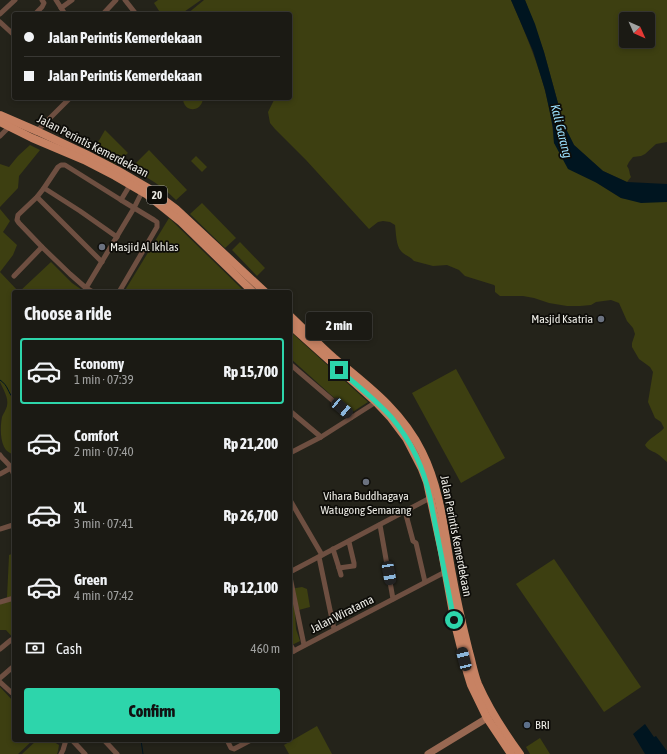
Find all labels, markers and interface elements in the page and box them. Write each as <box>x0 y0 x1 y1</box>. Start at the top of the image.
north arrow <box>619 12 655 48</box>
map controls <box>619 12 655 48</box>
text: Jalan Perintis Kemerdekaan <box>48 29 202 46</box>
text: Jalan Perintis Kemerdekaan <box>48 67 202 84</box>
water label: Kali Garang <box>548 103 575 160</box>
street label: Jalan Perintis Kemerdekaan <box>35 112 151 180</box>
road number: 20 <box>147 186 167 204</box>
place label: Masjid Al Ikhlas <box>110 240 179 254</box>
marker: Masjid Al Ikhlas <box>97 242 107 252</box>
text: Choose a ride <box>24 303 112 324</box>
callout: 2 min <box>306 312 372 340</box>
place label: Masjid Ksatria <box>531 312 593 326</box>
marker: Masjid Ksatria <box>596 314 606 324</box>
text: 2 min <box>326 318 352 333</box>
icon: car <box>26 353 62 389</box>
text: Economy <box>74 355 124 372</box>
route end <box>330 361 348 379</box>
text: Rp 15,700 <box>223 363 278 380</box>
text: 1 min · 07:39 <box>74 372 134 387</box>
car <box>329 396 355 420</box>
icon: car <box>26 425 62 461</box>
text: Comfort <box>74 427 118 444</box>
text: Rp 21,200 <box>223 435 278 452</box>
text: 2 min · 07:40 <box>74 444 134 459</box>
street label: Jalan Perintis Kemerdekaan <box>437 474 475 598</box>
marker: Vihara Buddhagaya Watugong Semarang <box>361 477 371 487</box>
place label: Vihara Buddhagaya Watugong Semarang <box>321 489 412 517</box>
icon: car <box>26 497 62 533</box>
text: XL <box>74 499 87 516</box>
text: Rp 26,700 <box>223 507 278 524</box>
text: 3 min · 07:41 <box>74 516 134 531</box>
car <box>381 560 397 586</box>
icon: car <box>26 569 62 605</box>
text: Green <box>74 571 107 588</box>
text: Rp 12,100 <box>223 579 278 596</box>
text: 4 min · 07:42 <box>74 588 134 603</box>
street label: Jalan Wiratama <box>308 592 376 636</box>
route start <box>445 611 463 629</box>
icon: cash <box>24 637 46 659</box>
text: Cash <box>56 640 82 657</box>
text: 460 m <box>251 641 280 656</box>
car <box>455 646 473 672</box>
button: Confirm <box>24 688 280 734</box>
place label: BRI <box>535 718 550 732</box>
marker: BRI <box>522 720 532 730</box>

